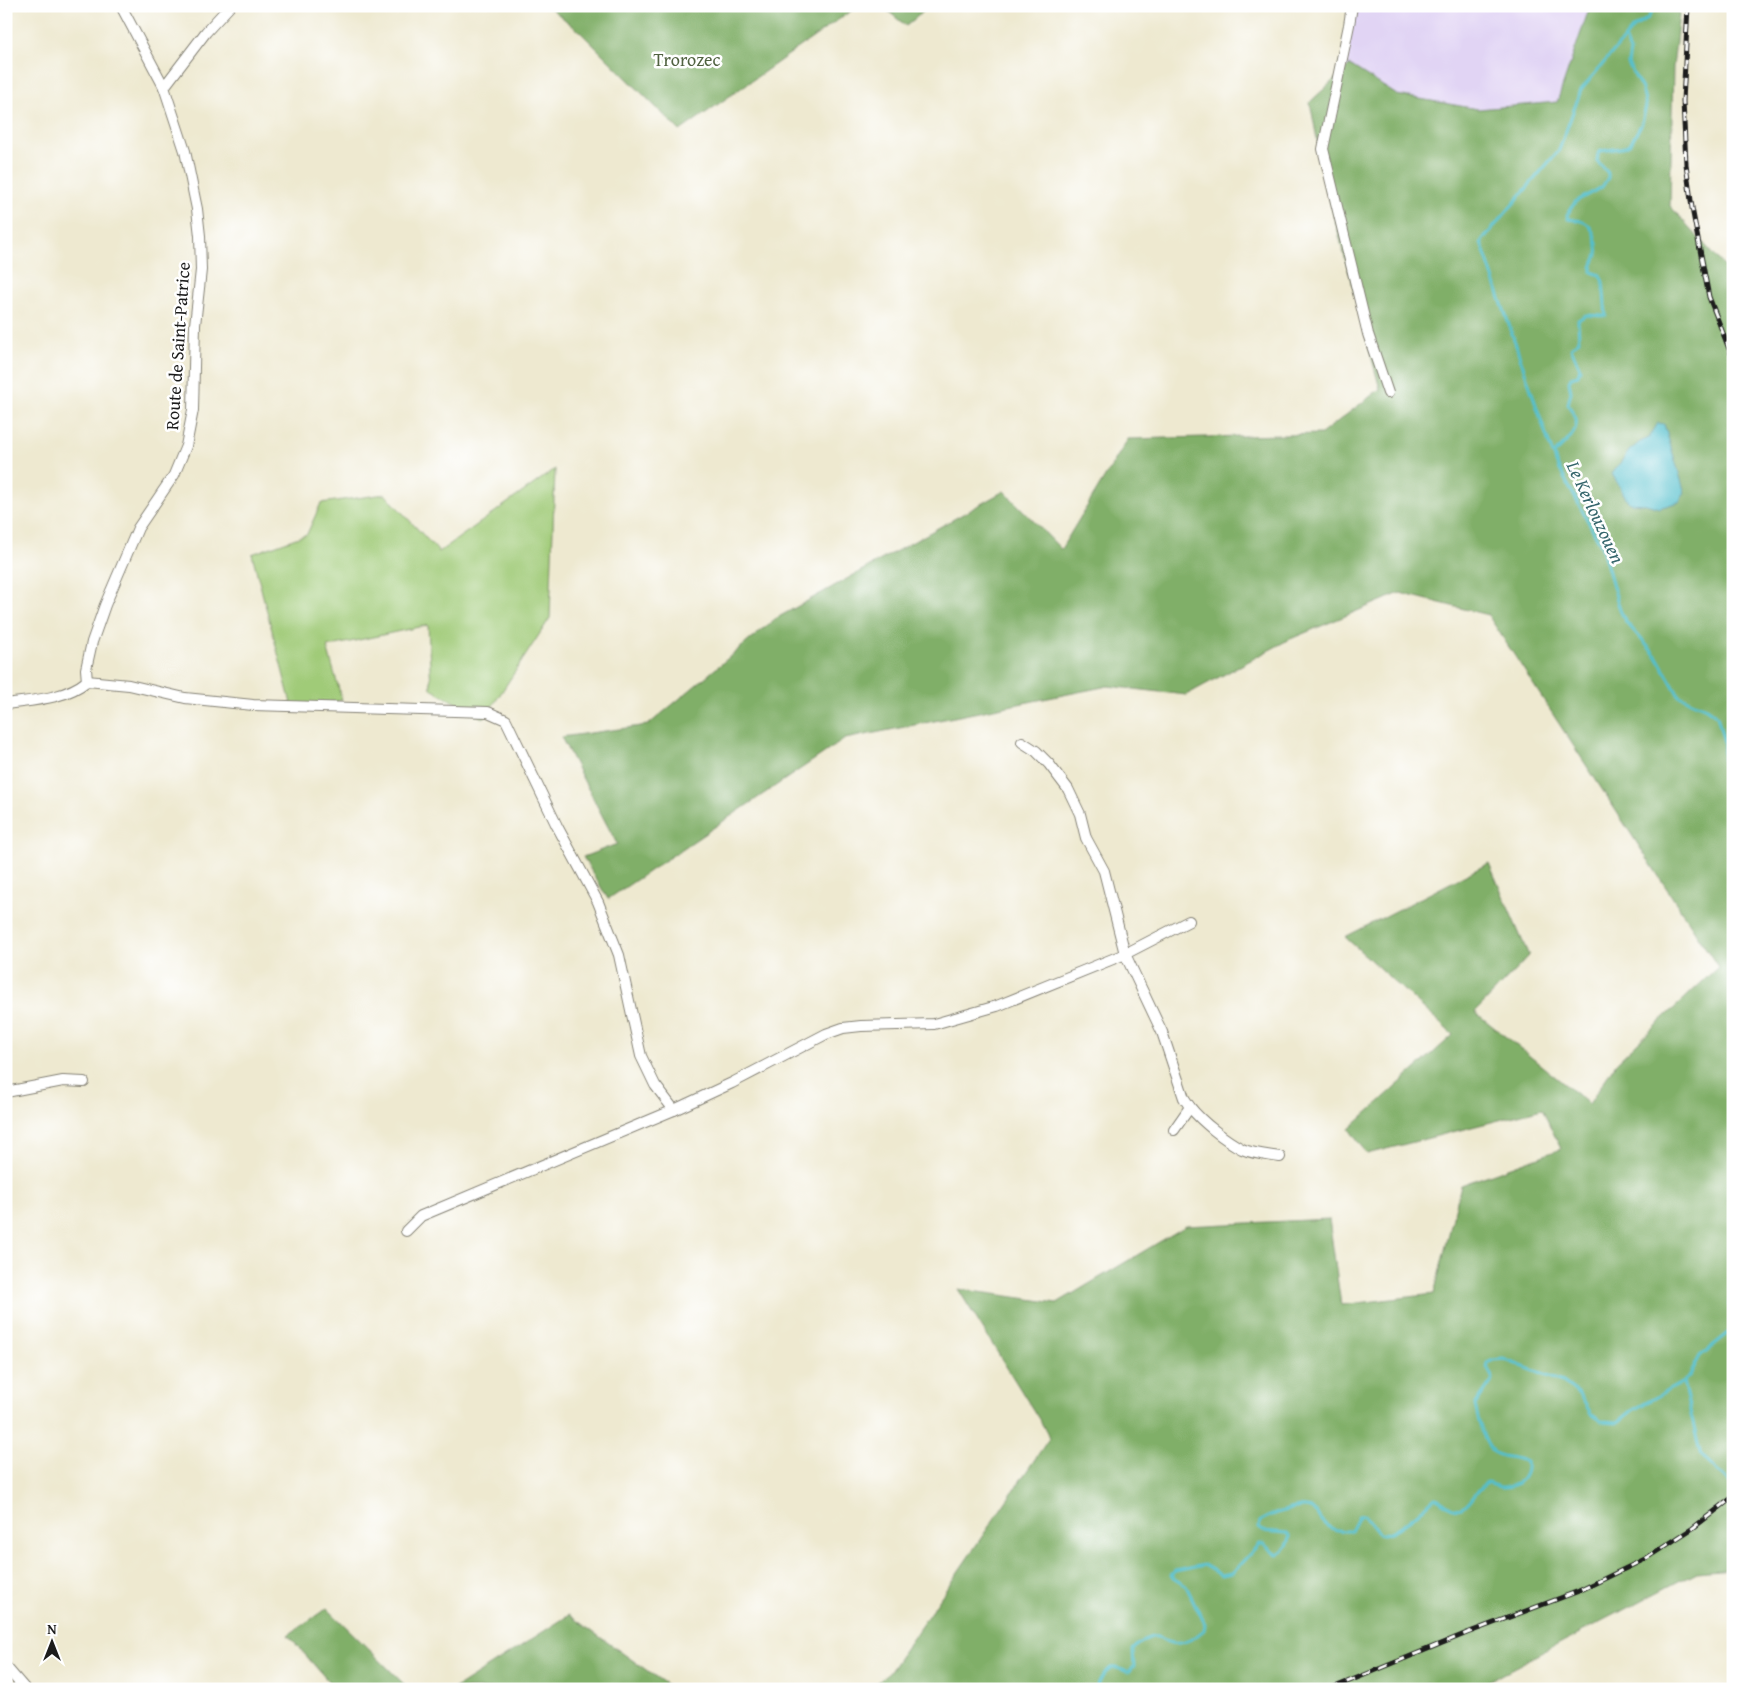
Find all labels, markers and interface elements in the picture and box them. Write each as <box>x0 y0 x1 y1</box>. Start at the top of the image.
park label: Trorozec <box>653 46 721 73</box>
street label: Route de Saint-Patrice <box>158 261 197 431</box>
water label: Le Kerlouzouen <box>1560 455 1632 568</box>
north arrow <box>28 1618 78 1668</box>
text: N <box>47 1619 57 1639</box>

